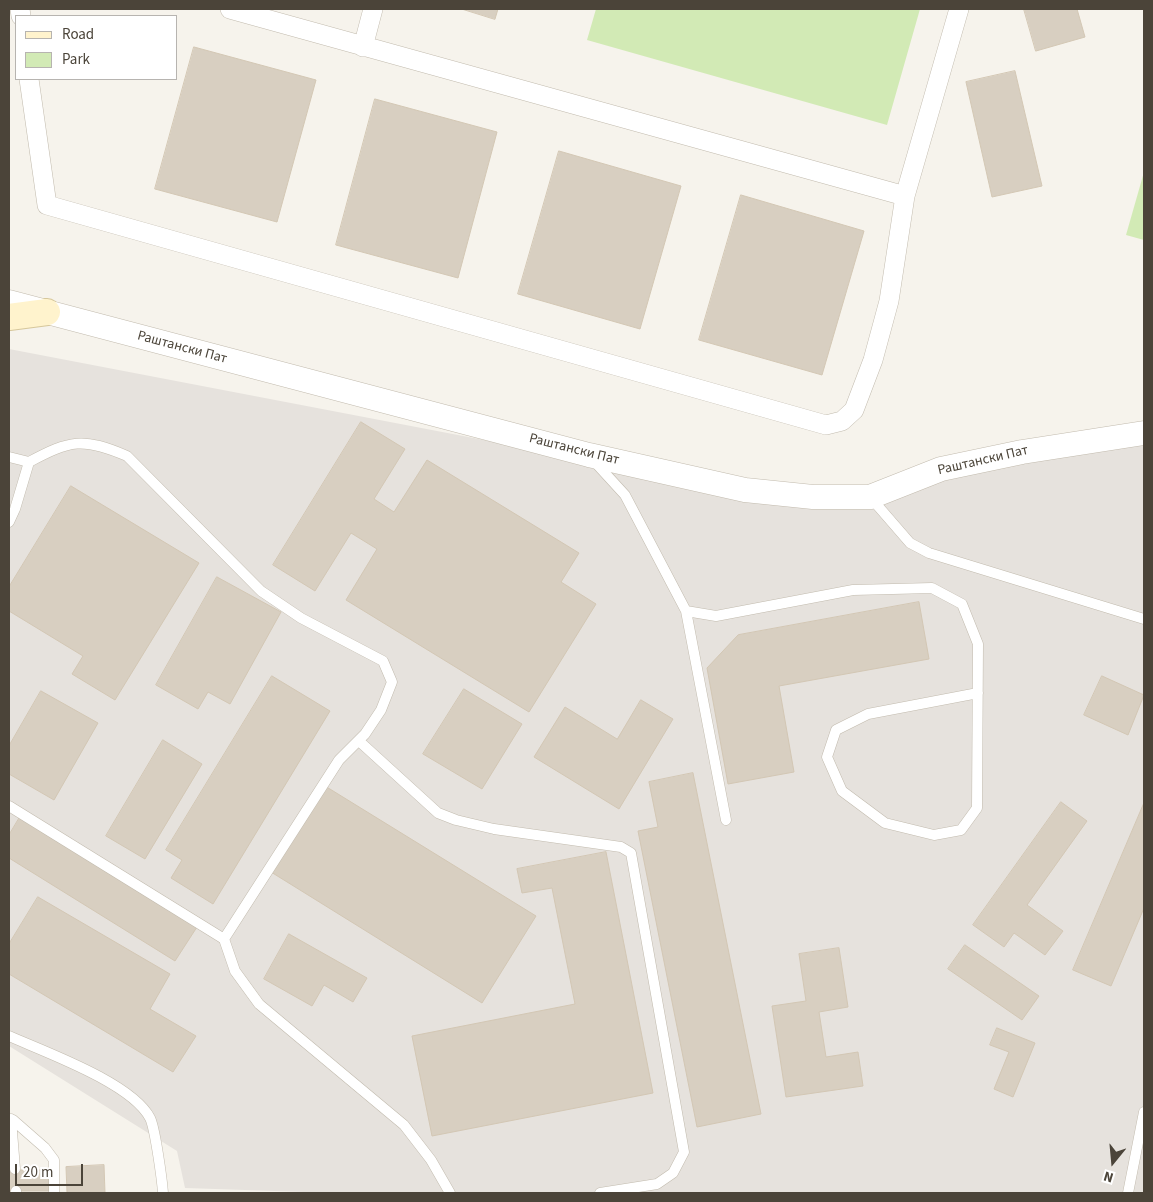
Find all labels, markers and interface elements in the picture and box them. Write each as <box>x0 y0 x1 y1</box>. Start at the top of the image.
legend <box>15 15 178 80</box>
text: Road <box>62 24 94 45</box>
text: Park <box>62 49 90 70</box>
street label: Раштански Пат <box>135 328 229 368</box>
street label: Раштански Пат <box>527 431 621 469</box>
street label: Раштански Пат <box>936 442 1030 480</box>
north arrow <box>1088 1137 1138 1187</box>
scale bar <box>18 1154 85 1186</box>
text: 20 m <box>23 1162 53 1183</box>
text: N <box>1101 1165 1116 1187</box>

